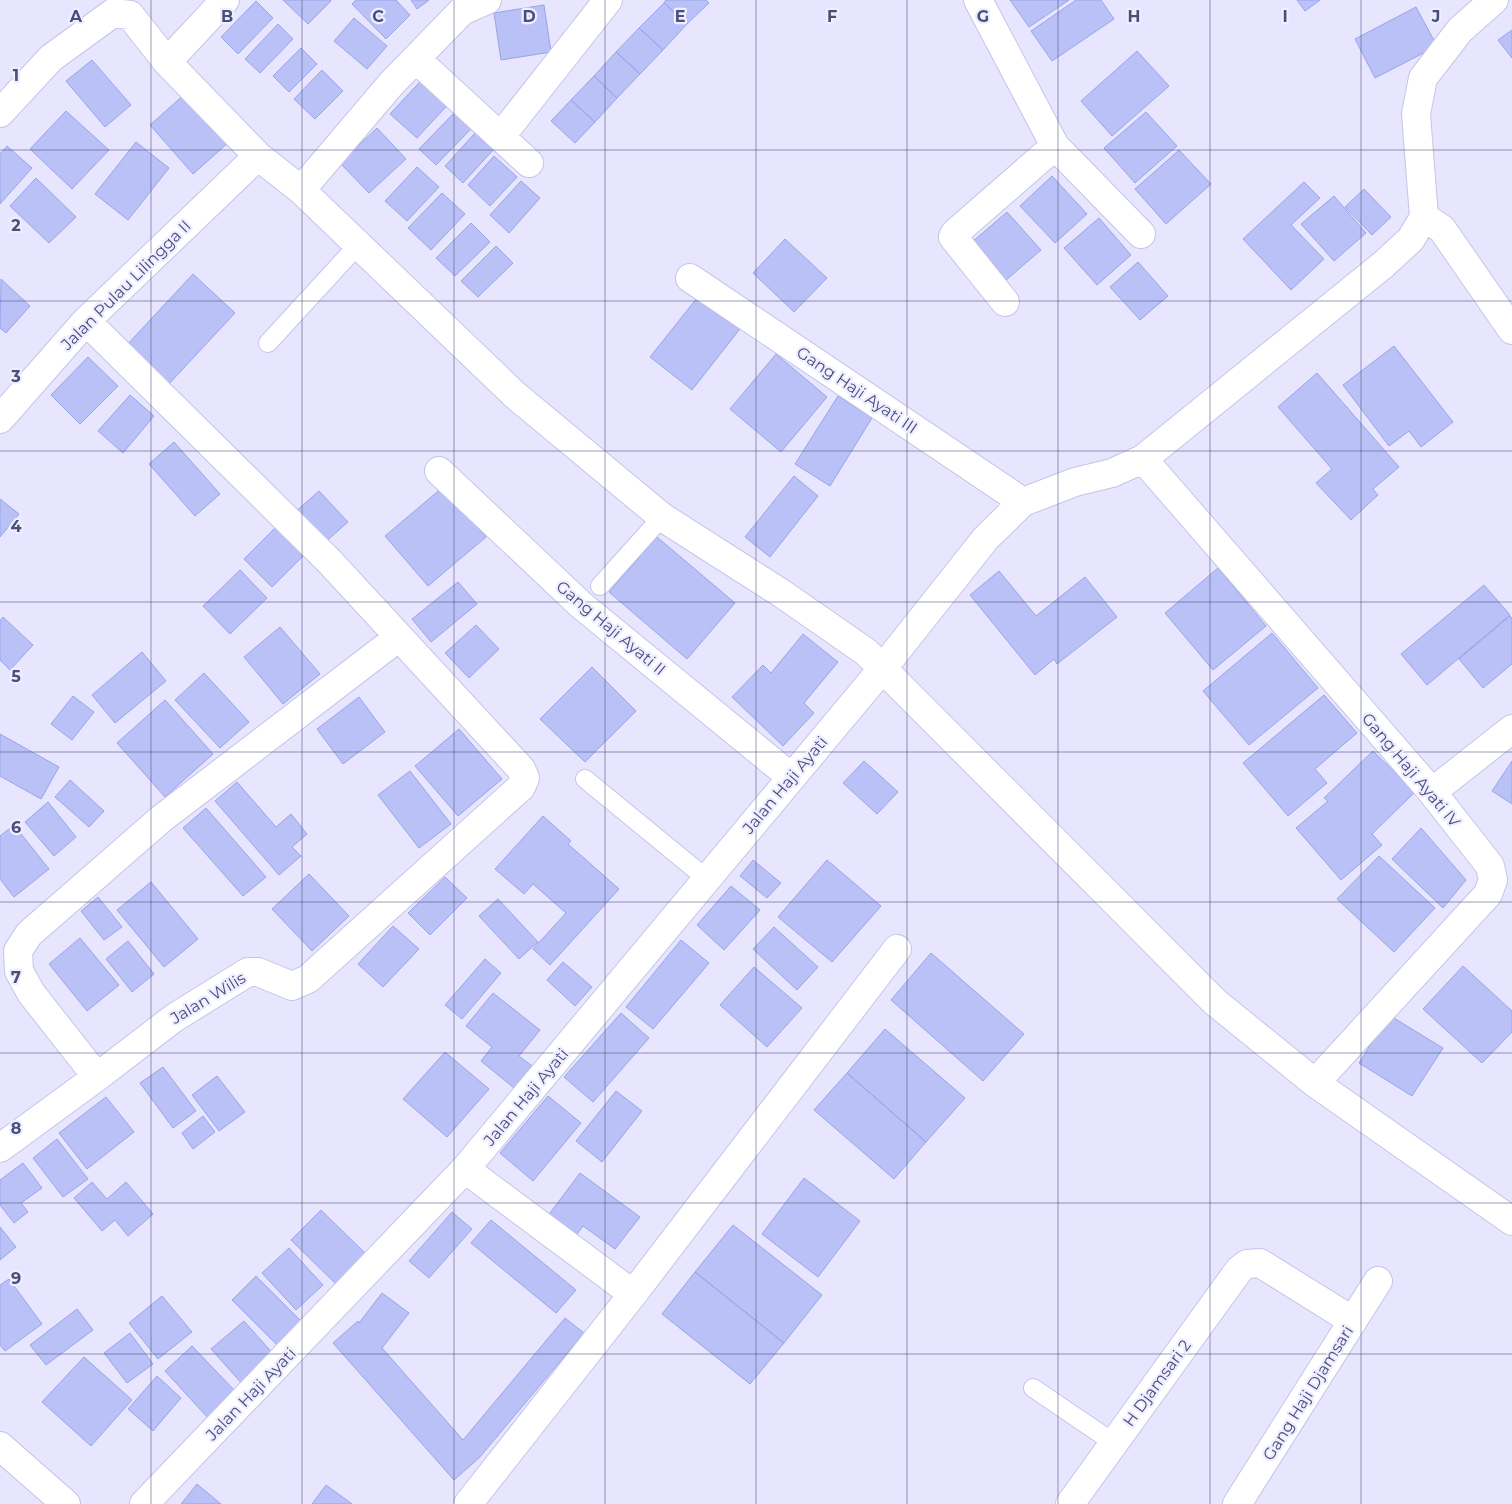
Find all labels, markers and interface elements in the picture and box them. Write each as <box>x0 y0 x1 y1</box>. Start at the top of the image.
text: A <box>69 7 83 26</box>
text: B <box>221 7 233 26</box>
text: C <box>372 7 384 26</box>
text: D <box>522 7 536 26</box>
text: E <box>675 7 685 26</box>
text: F <box>827 7 837 26</box>
text: G <box>977 7 989 26</box>
text: H <box>1128 7 1140 26</box>
text: I <box>1282 7 1288 26</box>
text: J <box>1431 7 1440 26</box>
text: 1 <box>13 66 19 85</box>
text: 2 <box>11 216 21 235</box>
street label: Jalan Pulau Lilingga II <box>57 216 195 354</box>
street label: Gang Haji Ayati III <box>793 343 921 437</box>
text: 3 <box>10 367 21 386</box>
text: 4 <box>10 517 22 536</box>
street label: Gang Haji Ayati II <box>553 577 669 679</box>
text: 5 <box>11 667 21 686</box>
street label: Gang Haji Ayati IV <box>1358 709 1465 831</box>
street label: Jalan Haji Ayati <box>738 732 831 838</box>
text: 6 <box>11 818 21 837</box>
text: 7 <box>11 968 21 987</box>
street label: Jalan Wilis <box>166 968 249 1028</box>
street label: Jalan Haji Ayati <box>479 1044 572 1150</box>
text: 8 <box>11 1119 21 1138</box>
text: 9 <box>11 1269 21 1288</box>
street label: Gang Haji Djamsari <box>1259 1322 1357 1464</box>
street label: H Djamsari 2 <box>1119 1336 1195 1430</box>
street label: Jalan Haji Ayati <box>201 1344 300 1445</box>

